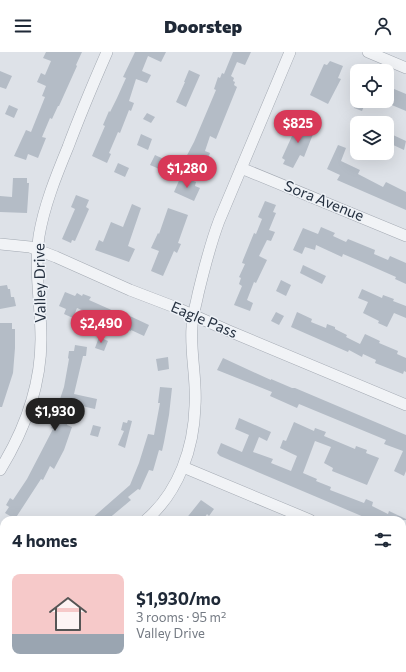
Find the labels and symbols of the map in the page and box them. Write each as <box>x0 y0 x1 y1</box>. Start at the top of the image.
pin: $825 <box>274 110 322 144</box>
pin: $1,280 <box>154 155 220 189</box>
street label: Sora Avenue <box>282 176 367 224</box>
street label: Valley Drive <box>29 243 49 323</box>
street label: Eagle Pass <box>168 297 240 341</box>
pin: $2,490 <box>68 310 134 344</box>
pin: $1,930 <box>22 398 88 432</box>

